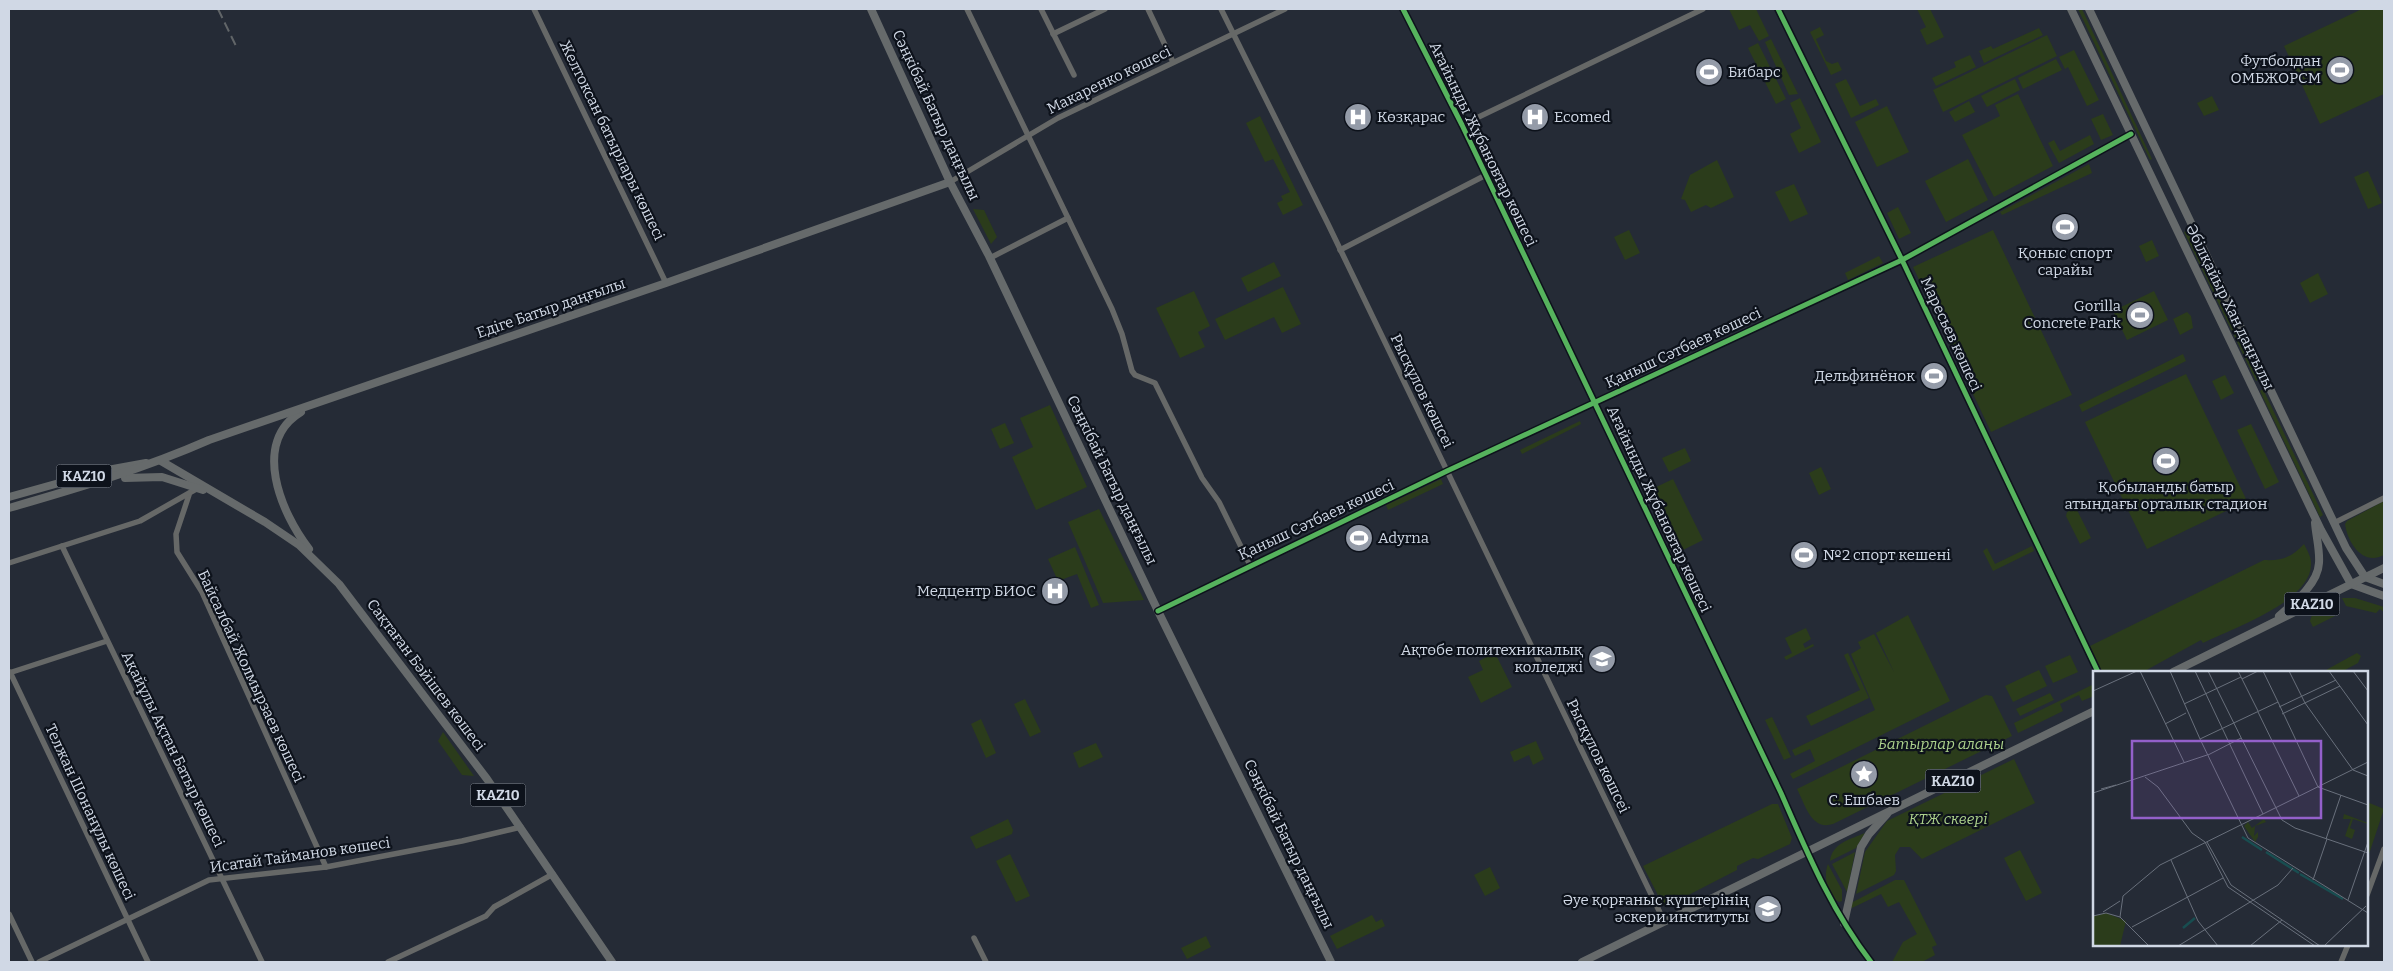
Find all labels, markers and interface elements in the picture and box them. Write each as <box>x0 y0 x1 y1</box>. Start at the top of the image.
street label: Сәңкібай Батыр даңғылы <box>889 27 983 203</box>
street label: Желтоксан батырлары көшесі <box>556 37 669 243</box>
street label: Ағайынды Жұбановтар көшесі <box>1426 39 1541 250</box>
street label: Макаренко көшесі <box>1044 42 1174 118</box>
place label: Футболдан ОМБЖОРСМ <box>2231 52 2321 87</box>
sports icon: Футболдан ОМБЖОРСМ <box>2325 55 2355 85</box>
sports icon: Бибарс <box>1694 57 1724 87</box>
place label: Бибарс <box>1728 63 1781 81</box>
hospital icon: Көзқарас <box>1343 102 1373 132</box>
hospital icon: Ecomed <box>1520 102 1550 132</box>
place label: Көзқарас <box>1377 108 1446 126</box>
place label: Ecomed <box>1554 108 1611 126</box>
sports icon: Қоныс спорт сарайы <box>2050 212 2080 242</box>
street label: Әбілқайыр Хан даңғылы <box>2182 221 2278 393</box>
place label: Қоныс спорт сарайы <box>2018 244 2112 279</box>
street label: Едіге Батыр даңғылы <box>474 274 628 342</box>
street label: Маресьев көшесі <box>1917 274 1986 394</box>
place label: Gorilla Concrete Park <box>2024 297 2121 332</box>
sports icon: Gorilla Concrete Park <box>2125 300 2155 330</box>
street label: Қаныш Сәтбаев көшесі <box>1602 304 1764 392</box>
street label: Рысқұлов көшсеі <box>1387 331 1458 451</box>
sports icon: Дельфинёнок <box>1919 361 1949 391</box>
place label: Дельфинёнок <box>1815 367 1915 385</box>
street label: Сәңкібай Батыр даңғылы <box>1063 392 1161 568</box>
street label: Ағайынды Жұбановтар көшесі <box>1603 403 1715 615</box>
sports icon: Қобыланды батыр атындағы орталық стадион <box>2151 446 2181 476</box>
road number: KAZ10 <box>56 464 112 488</box>
street label: Қаныш Сәтбаев көшесі <box>1235 476 1397 564</box>
place label: Қобыланды батыр атындағы орталық стадион <box>2065 478 2267 513</box>
sports icon: Adyrna <box>1344 523 1374 553</box>
place label: Adyrna <box>1378 529 1429 547</box>
sports icon: №2 спорт кешені <box>1789 540 1819 570</box>
place label: №2 спорт кешені <box>1823 546 1951 564</box>
street label: Байсалбай Жолмырзаев көшесі <box>194 567 308 785</box>
hospital icon: Медцентр БИОС <box>1040 576 1070 606</box>
place label: Медцентр БИОС <box>917 582 1036 600</box>
road number: KAZ10 <box>2284 592 2340 616</box>
street label: Сақтаған Бәйішев көшесі <box>363 596 489 755</box>
place label: Ақтөбе политехникалық колледжі <box>1401 641 1584 676</box>
school or university icon: Ақтөбе политехникалық колледжі <box>1587 644 1617 674</box>
street label: Ақайұлы Ақтан Батыр көшесі <box>118 648 229 850</box>
inset map <box>2093 671 2368 946</box>
street label: Рысқұлов көшсеі <box>1563 696 1634 816</box>
street label: Телжан Шонанұлы көшесі <box>41 721 139 903</box>
park label: Батырлар алаңы <box>1878 735 2004 753</box>
street label: Сәңкібай Батыр даңғылы <box>1240 756 1338 932</box>
place icon: С. Ешбаев <box>1849 759 1879 789</box>
road number: KAZ10 <box>1926 769 1980 792</box>
road number: KAZ10 <box>470 784 526 806</box>
place label: С. Ешбаев <box>1828 791 1900 809</box>
park label: ҚТЖ сквері <box>1909 810 1987 828</box>
street label: Исатай Тайманов көшесі <box>209 833 392 877</box>
place label: Әуе қорғаныс күштерінің әскери институты <box>1563 891 1749 926</box>
school or university icon: Әуе қорғаныс күштерінің әскери институты <box>1753 894 1783 924</box>

